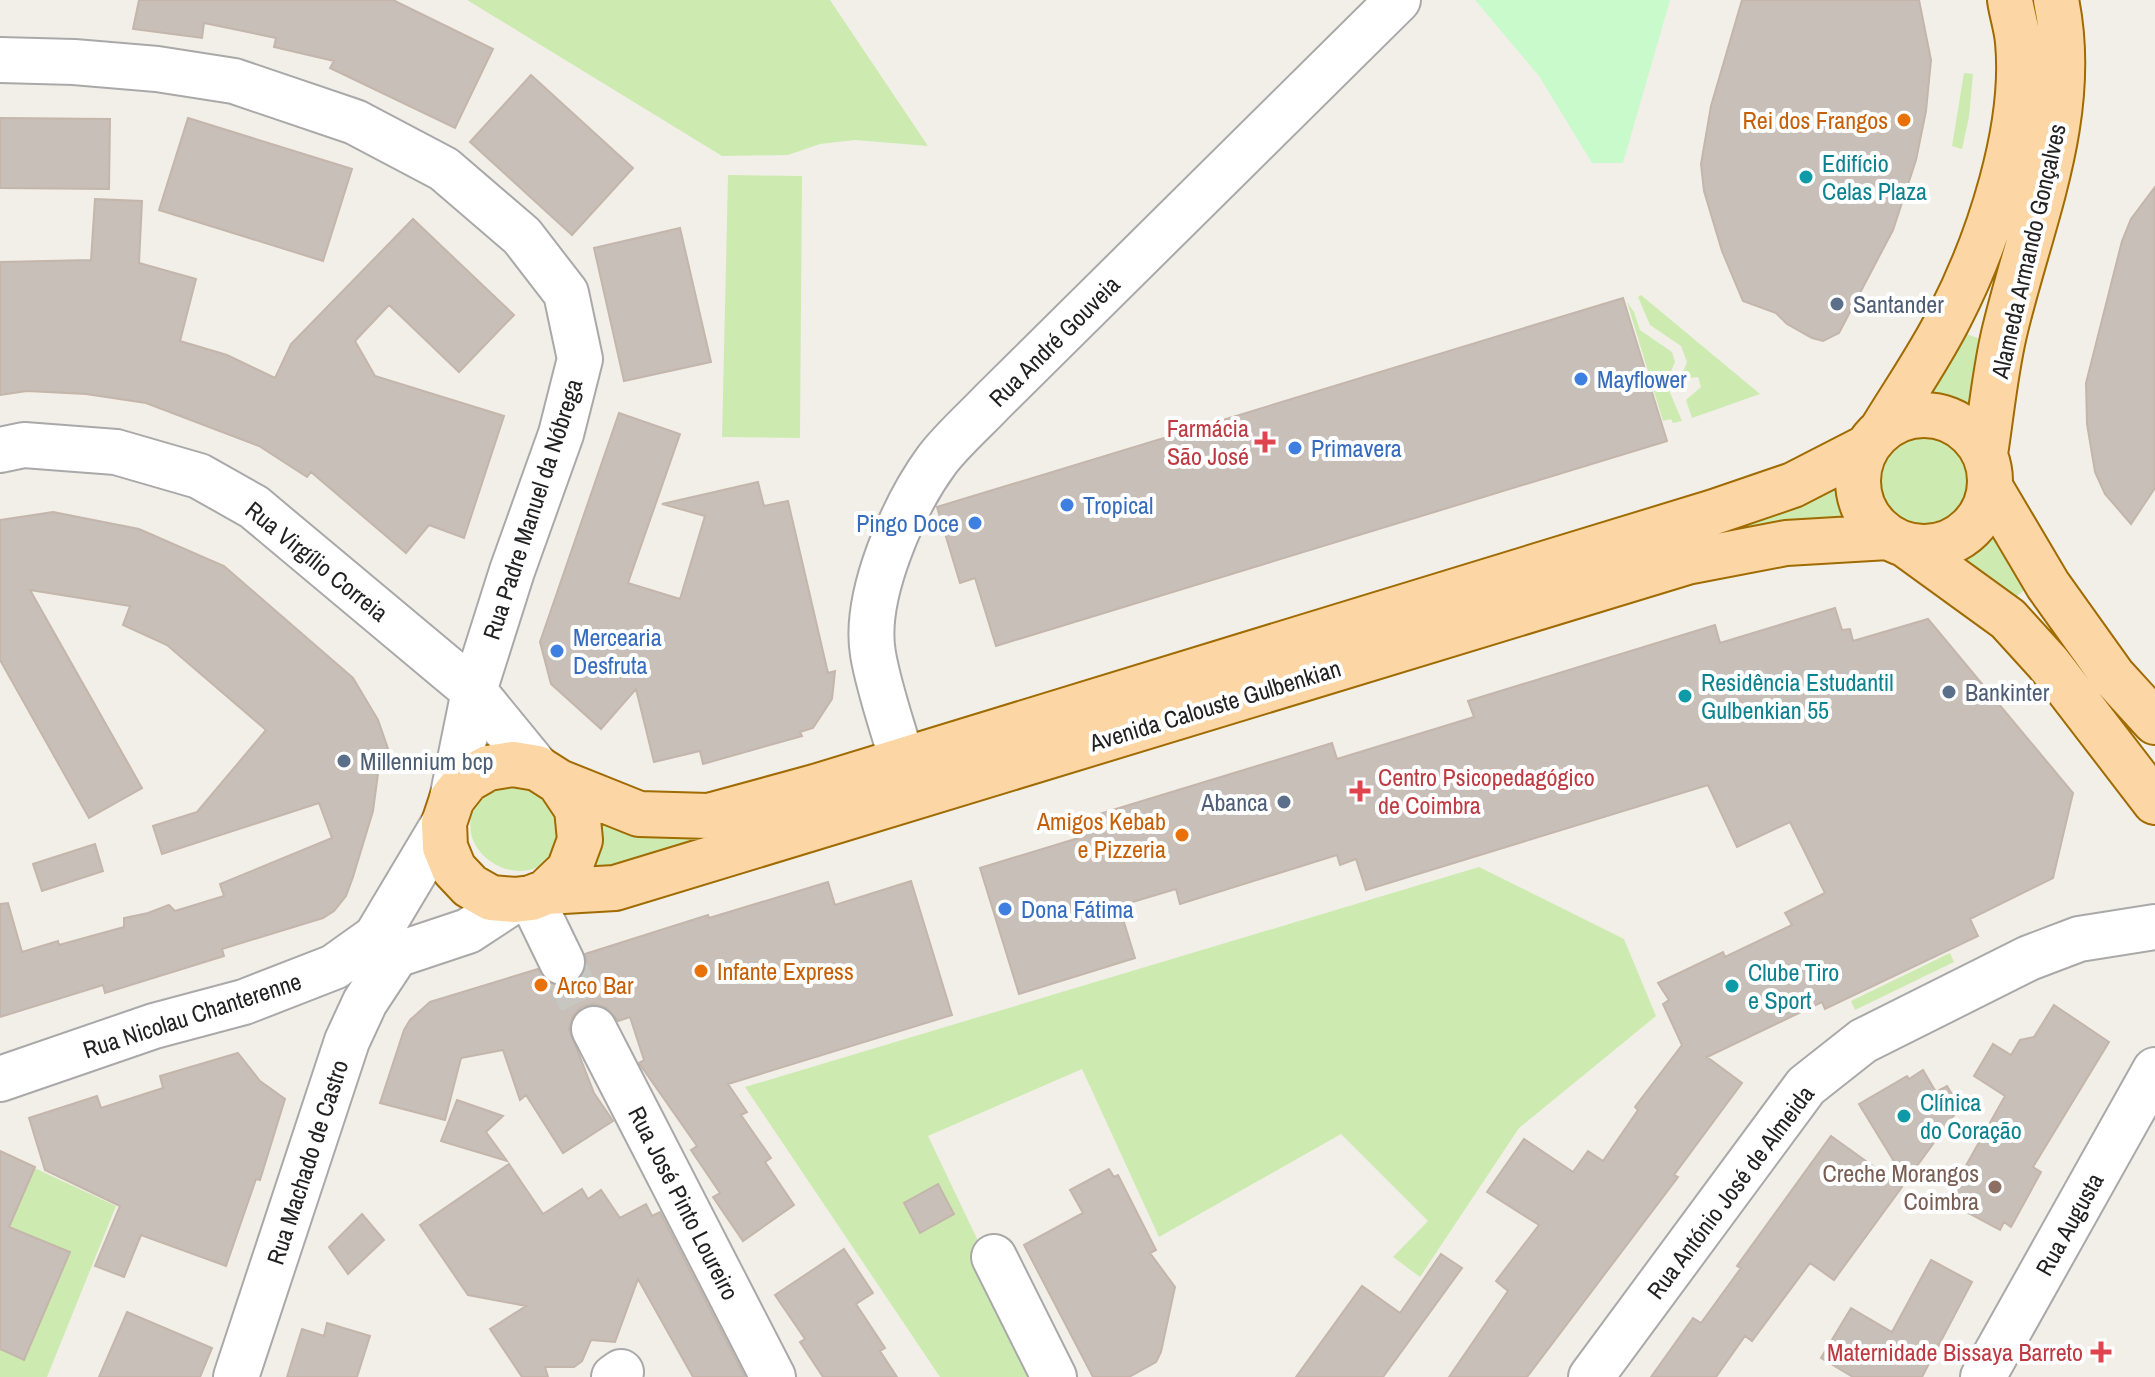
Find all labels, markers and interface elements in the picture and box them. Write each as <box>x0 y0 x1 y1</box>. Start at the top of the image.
place label: Rei dos Frangos <box>1743 104 1888 136</box>
marker: Rei dos Frangos <box>1895 111 1913 129</box>
street label: Alameda Armando Gonçalves <box>1983 121 2073 382</box>
place label: Edifício Celas Plaza <box>1822 147 1927 207</box>
marker: Edifício Celas Plaza <box>1797 168 1815 186</box>
street label: Rua André Gouveia <box>982 269 1126 413</box>
place label: Santander <box>1853 288 1944 320</box>
marker: Santander <box>1828 295 1846 313</box>
place label: Mayflower <box>1597 363 1687 395</box>
marker: Mayflower <box>1572 370 1590 388</box>
street label: Rua Padre Manuel da Nóbrega <box>475 374 589 643</box>
place label: Farmácia São José <box>1167 412 1249 472</box>
place label: Primavera <box>1311 432 1402 464</box>
marker: Farmácia São José <box>1256 433 1274 451</box>
marker: Primavera <box>1286 439 1304 457</box>
place label: Tropical <box>1083 489 1153 521</box>
street label: Rua Virgílio Correia <box>239 494 395 628</box>
marker: Tropical <box>1058 496 1076 514</box>
place label: Pingo Doce <box>856 507 959 539</box>
marker: Pingo Doce <box>966 514 984 532</box>
place label: Mercearia Desfruta <box>573 621 662 681</box>
marker: Mercearia Desfruta <box>548 642 566 660</box>
street label: Avenida Calouste Gulbenkian <box>1084 652 1345 759</box>
place label: Residência Estudantil Gulbenkian 55 <box>1701 666 1894 726</box>
place label: Bankinter <box>1965 676 2050 708</box>
marker: Bankinter <box>1940 683 1958 701</box>
marker: Residência Estudantil Gulbenkian 55 <box>1676 687 1694 705</box>
place label: Millennium bcp <box>360 745 493 777</box>
marker: Millennium bcp <box>335 752 353 770</box>
place label: Centro Psicopedagógico de Coimbra <box>1378 761 1595 821</box>
marker: Centro Psicopedagógico de Coimbra <box>1349 780 1371 802</box>
place label: Abanca <box>1200 786 1268 818</box>
marker: Abanca <box>1275 793 1293 811</box>
place label: Amigos Kebab e Pizzeria <box>1036 805 1166 865</box>
marker: Amigos Kebab e Pizzeria <box>1173 826 1191 844</box>
place label: Dona Fátima <box>1021 893 1134 925</box>
marker: Dona Fátima <box>996 900 1014 918</box>
place label: Infante Express <box>717 955 854 987</box>
place label: Clube Tiro e Sport <box>1748 956 1839 1016</box>
marker: Infante Express <box>692 962 710 980</box>
street label: Rua Nicolau Chanterenne <box>79 965 305 1065</box>
place label: Arco Bar <box>556 969 634 1001</box>
marker: Arco Bar <box>532 976 550 994</box>
marker: Clube Tiro e Sport <box>1723 977 1741 995</box>
street label: Rua Machado de Castro <box>259 1056 355 1268</box>
street label: Rua António José de Almeida <box>1639 1079 1821 1305</box>
place label: Clínica do Coração <box>1920 1086 2022 1146</box>
street label: Rua José Pinto Loureiro <box>621 1101 747 1305</box>
marker: Clínica do Coração <box>1895 1107 1913 1125</box>
place label: Creche Morangos Coimbra <box>1823 1157 1979 1217</box>
street label: Rua Augusta <box>2028 1167 2110 1281</box>
marker: Creche Morangos Coimbra <box>1986 1178 2004 1196</box>
place label: Maternidade Bissaya Barreto <box>1827 1336 2083 1368</box>
marker: Maternidade Bissaya Barreto <box>2090 1341 2112 1363</box>

